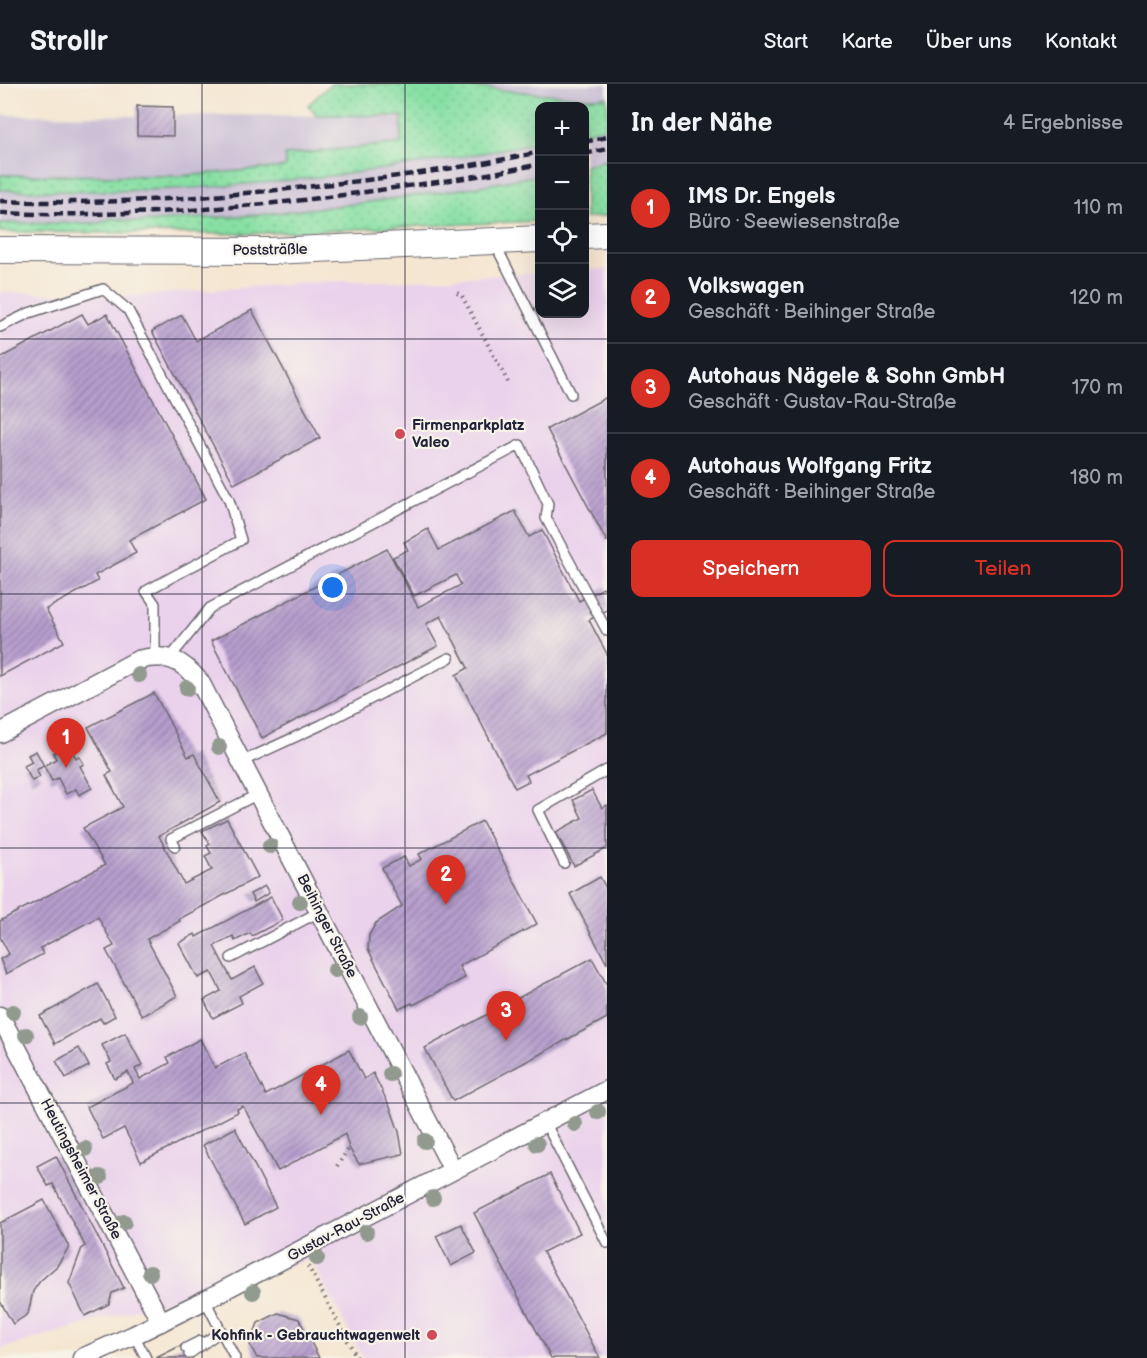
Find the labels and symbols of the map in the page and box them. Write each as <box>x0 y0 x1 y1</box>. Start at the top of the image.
street label: Poststräßle <box>232 240 308 260</box>
place label: Firmenparkplatz Valeo <box>412 416 525 452</box>
marker: Firmenparkplatz Valeo <box>393 427 407 441</box>
your location <box>318 573 347 602</box>
pin: 1 <box>46 718 86 768</box>
pin: 2 <box>426 856 466 905</box>
street label: Beihinger Straße <box>293 871 361 981</box>
pin: 3 <box>486 992 526 1041</box>
pin: 4 <box>302 1066 340 1115</box>
street label: Heutingsheimer Straße <box>36 1095 126 1243</box>
street label: Gustav-Rau-Straße <box>284 1188 408 1266</box>
place label: Kohfink - Gebrauchtwagenwelt <box>211 1326 420 1345</box>
marker: Kohfink - Gebrauchtwagenwelt <box>425 1328 439 1342</box>

